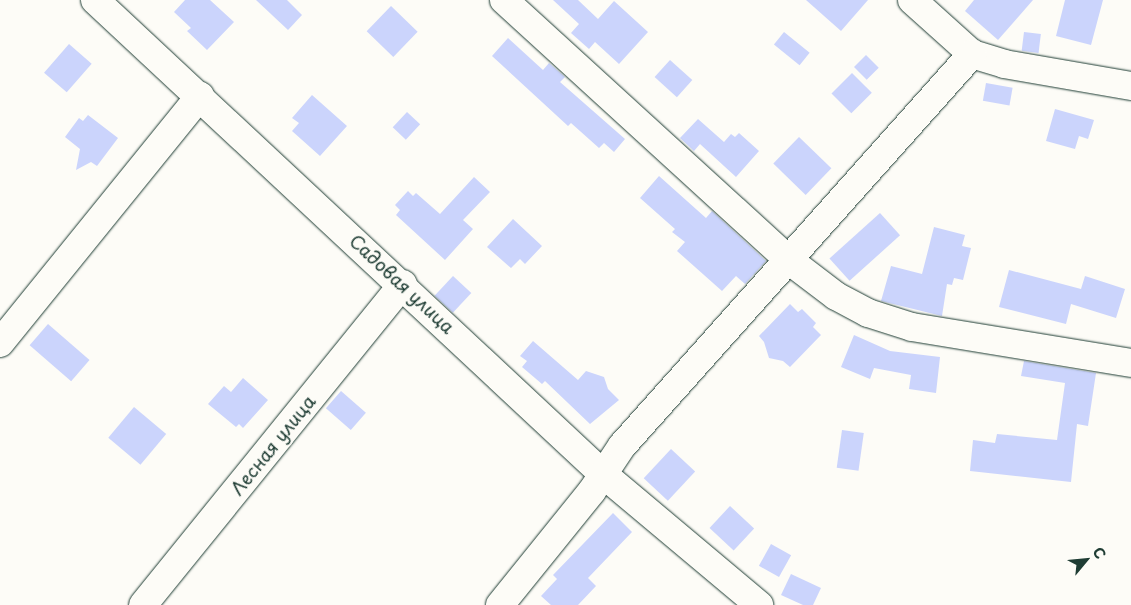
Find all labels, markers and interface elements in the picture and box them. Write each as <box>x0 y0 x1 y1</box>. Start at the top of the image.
street label: Садовая улица <box>345 230 459 338</box>
street label: Лесная улица <box>226 390 320 500</box>
north arrow <box>1061 535 1111 585</box>
text: С <box>1088 543 1111 562</box>

